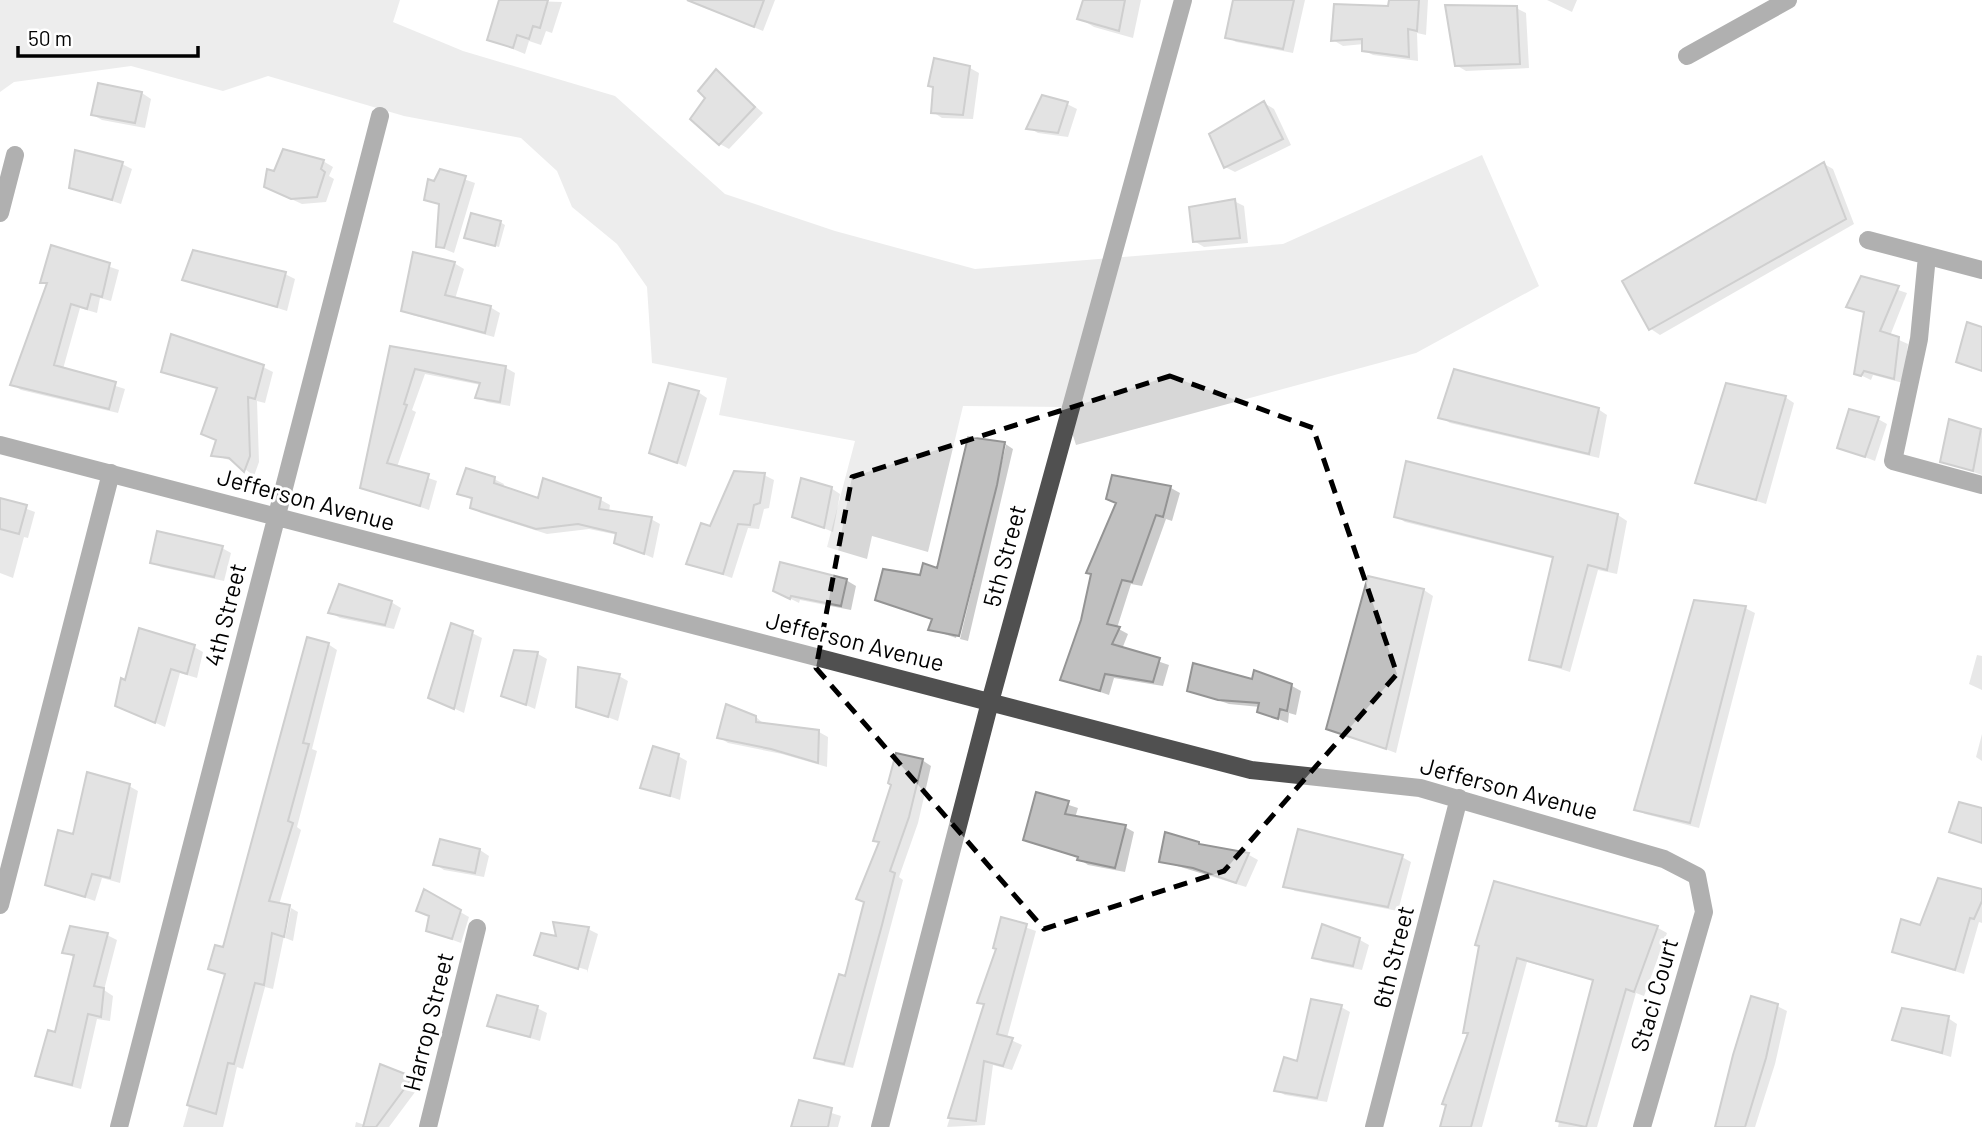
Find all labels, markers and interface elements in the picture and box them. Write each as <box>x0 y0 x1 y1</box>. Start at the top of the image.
scale bar <box>18 14 198 58</box>
text: 50 m <box>28 25 72 50</box>
street label: Jefferson Avenue <box>214 461 398 536</box>
street label: 5th Street <box>976 501 1031 610</box>
street label: 4th Street <box>198 560 251 669</box>
street label: Jefferson Avenue <box>763 604 947 677</box>
street label: Jefferson Avenue <box>1417 750 1601 825</box>
street label: 6th Street <box>1366 902 1419 1011</box>
street label: Staci Court <box>1624 934 1684 1055</box>
street label: Harrop Street <box>396 949 459 1094</box>

